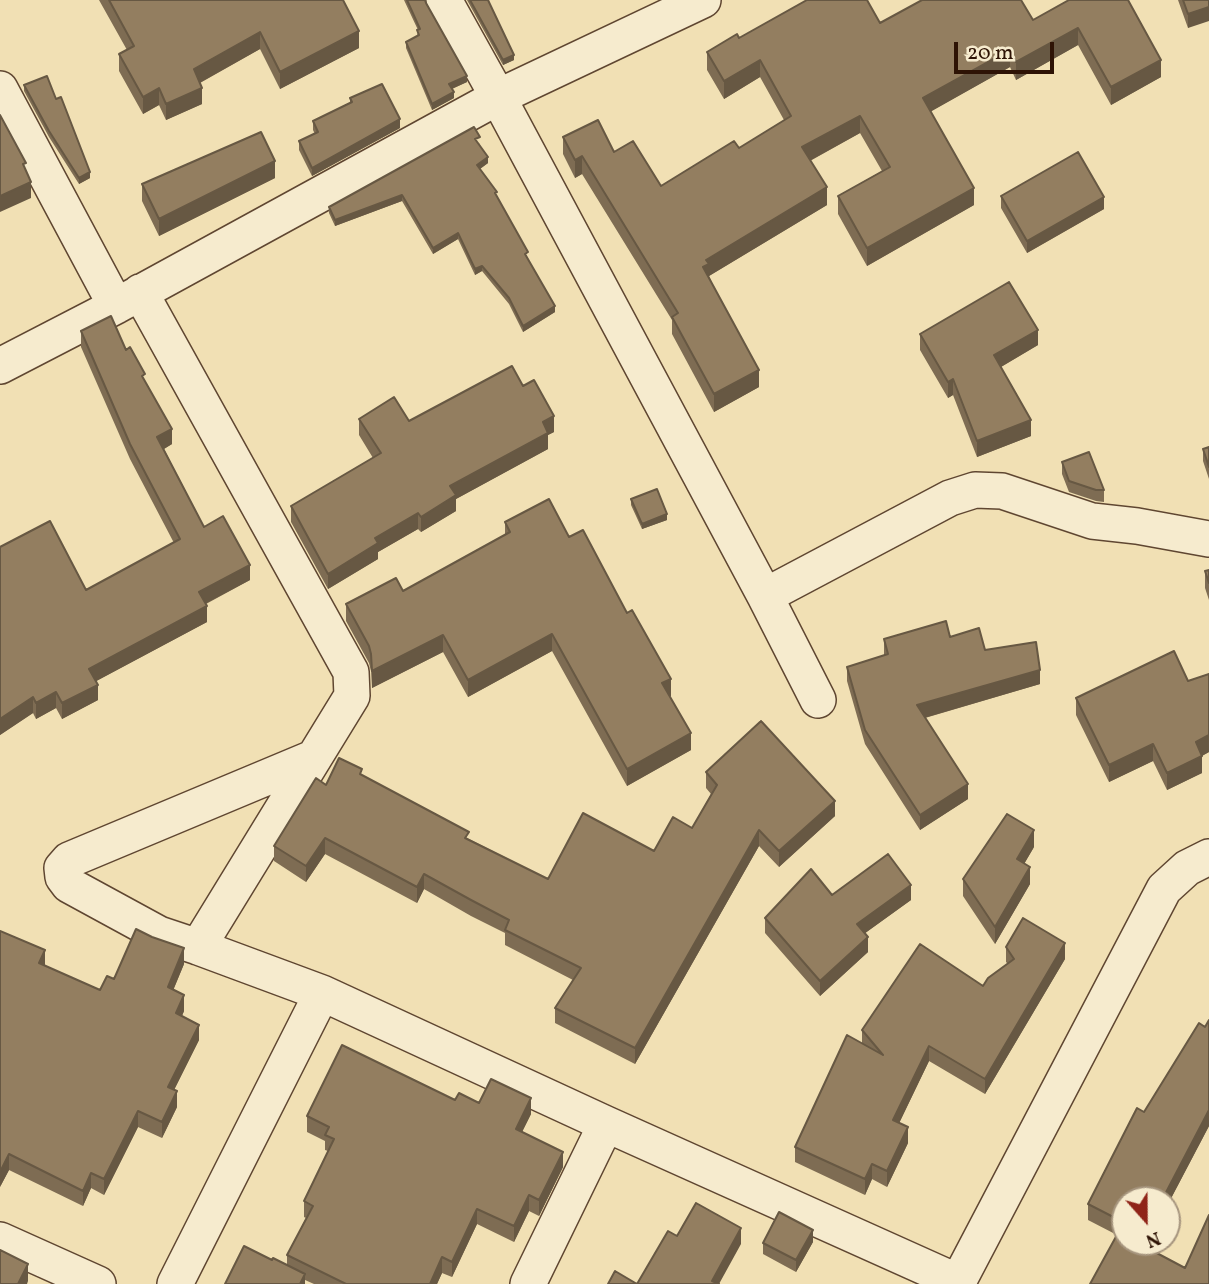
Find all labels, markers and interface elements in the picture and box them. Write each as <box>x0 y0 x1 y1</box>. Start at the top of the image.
scale bar <box>957 28 1057 72</box>
text: 20 m <box>967 39 1013 68</box>
north arrow <box>1111 1186 1181 1256</box>
text: N <box>1142 1224 1164 1253</box>

